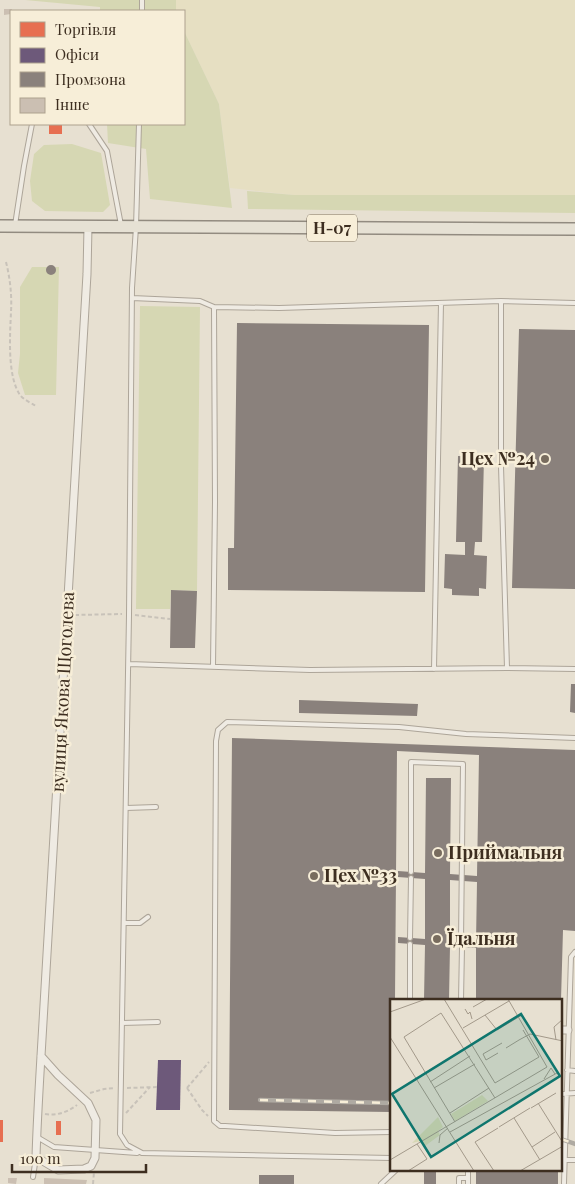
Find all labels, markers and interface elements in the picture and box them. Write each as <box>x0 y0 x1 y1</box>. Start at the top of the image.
legend <box>10 10 185 125</box>
text: Торгівля <box>55 19 116 39</box>
text: Офіси <box>55 44 99 64</box>
text: Промзона <box>55 69 126 89</box>
text: Інше <box>55 94 90 114</box>
road number: Н-07 <box>307 214 357 242</box>
place label: Цех №24 <box>461 446 535 470</box>
marker: Цех №24 <box>539 453 551 465</box>
street label: вулиця Якова Щоголева <box>45 591 79 793</box>
place label: Приймальня <box>448 840 562 864</box>
marker: Приймальня <box>432 847 444 859</box>
place label: Цех №33 <box>324 863 397 887</box>
marker: Цех №33 <box>308 870 320 882</box>
place label: Їдальня <box>446 926 515 950</box>
marker: Їдальня <box>431 933 443 945</box>
inset map <box>390 999 562 1172</box>
scale bar <box>12 1142 146 1174</box>
text: 100 m <box>20 1148 61 1168</box>

